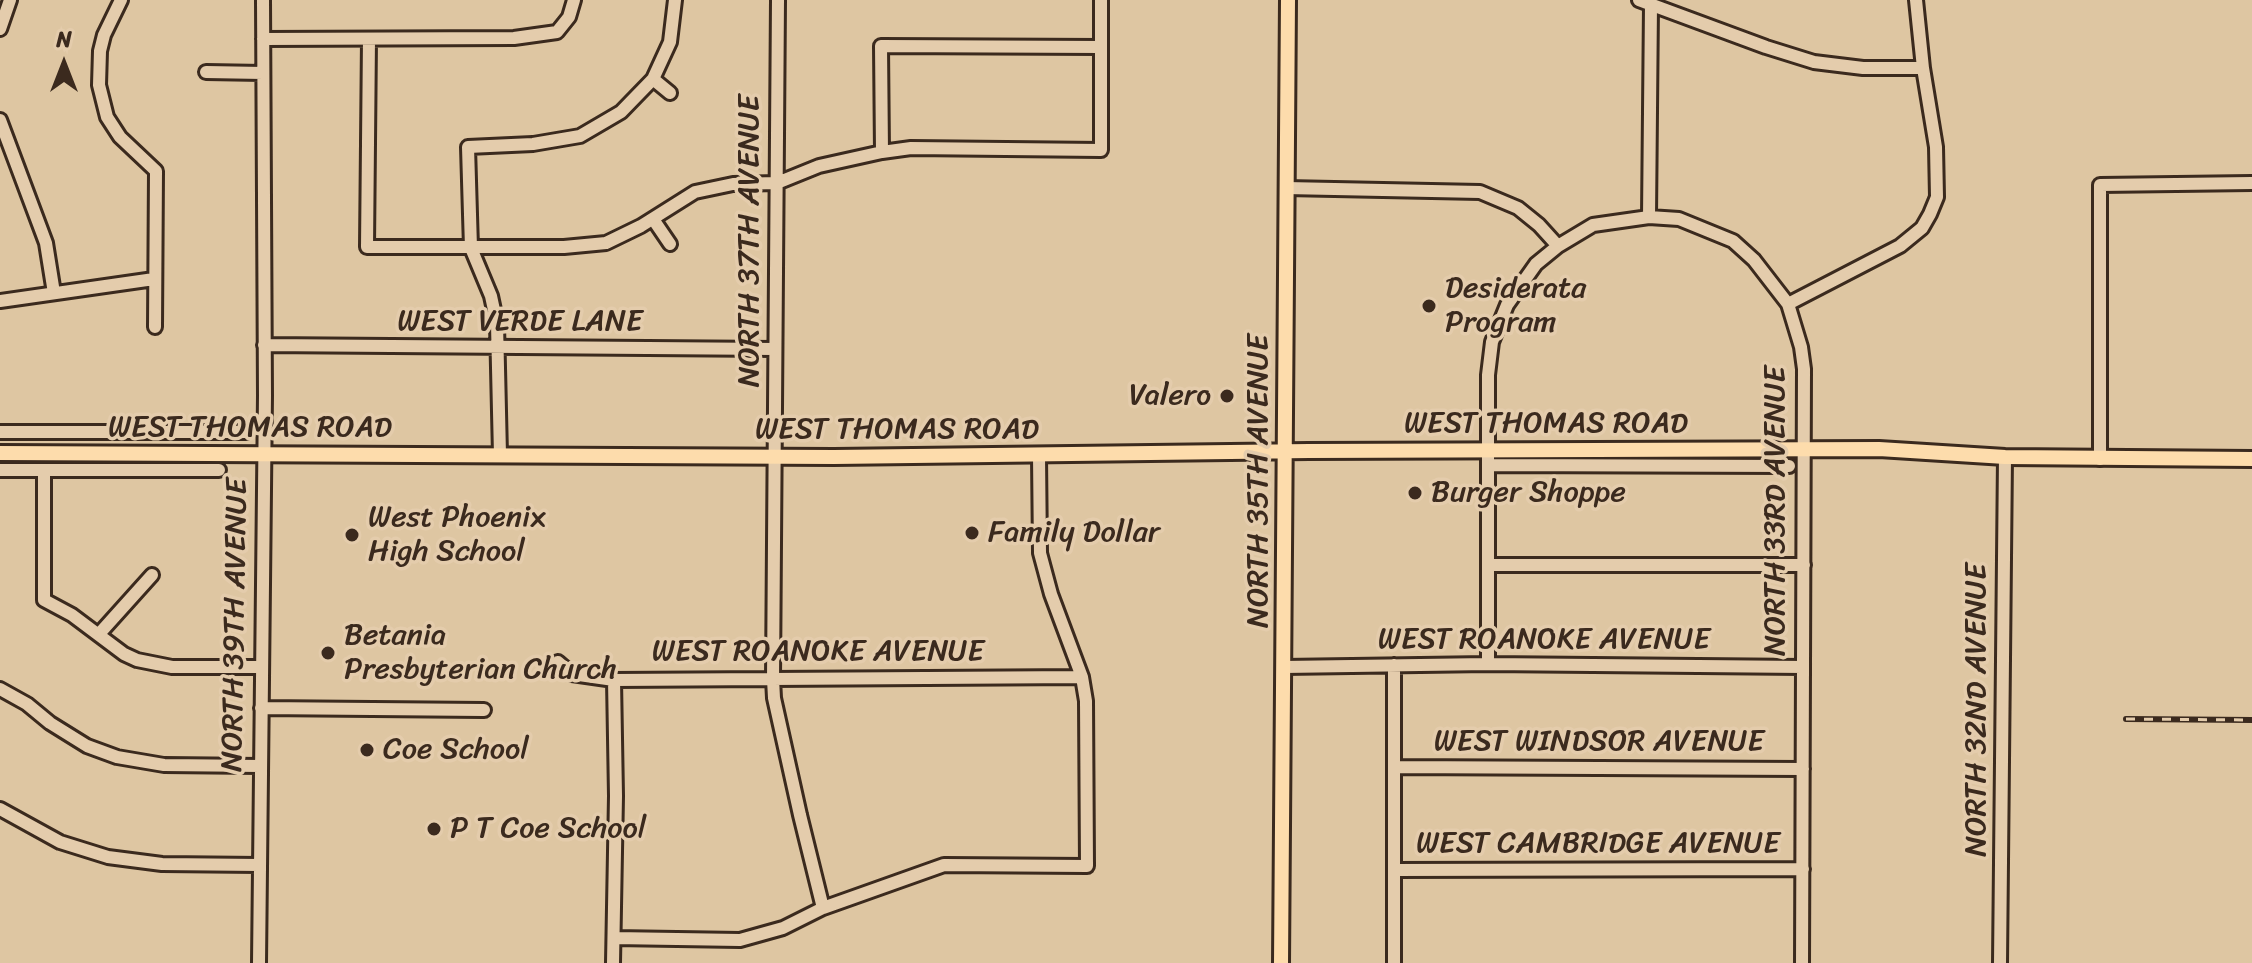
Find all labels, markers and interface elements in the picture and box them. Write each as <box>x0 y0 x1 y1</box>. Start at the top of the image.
text: N <box>56 20 72 59</box>
north arrow <box>24 24 104 104</box>
street label: NORTH 37TH AVENUE <box>732 95 768 387</box>
place label: Desiderata Program <box>1445 271 1586 342</box>
marker: Desiderata Program <box>1420 297 1438 315</box>
street label: WEST VERDE LANE <box>397 304 643 340</box>
street label: NORTH 35TH AVENUE <box>1241 334 1277 628</box>
street label: NORTH 33RD AVENUE <box>1758 366 1794 656</box>
place label: Valero <box>1129 378 1211 414</box>
marker: Valero <box>1218 387 1236 405</box>
street label: WEST THOMAS ROAD <box>1404 406 1688 442</box>
street label: WEST THOMAS ROAD <box>108 410 392 446</box>
street label: WEST THOMAS ROAD <box>755 412 1039 448</box>
place label: Burger Shoppe <box>1431 475 1626 511</box>
street label: NORTH 39TH AVENUE <box>215 478 257 772</box>
marker: Burger Shoppe <box>1406 484 1424 502</box>
place label: West Phoenix High School <box>368 500 546 570</box>
place label: Family Dollar <box>988 515 1160 551</box>
marker: Family Dollar <box>963 524 981 542</box>
marker: West Phoenix High School <box>343 526 361 544</box>
street label: NORTH 32ND AVENUE <box>1959 563 1995 857</box>
place label: Betania Presbyterian Church <box>344 618 617 688</box>
street label: WEST ROANOKE AVENUE <box>1378 622 1710 658</box>
street label: WEST ROANOKE AVENUE <box>652 634 984 670</box>
marker: Betania Presbyterian Church <box>319 644 337 662</box>
street label: WEST WINDSOR AVENUE <box>1434 724 1764 760</box>
place label: Coe School <box>383 732 529 768</box>
marker: Coe School <box>358 741 376 759</box>
place label: P T Coe School <box>450 811 646 847</box>
marker: P T Coe School <box>425 820 443 838</box>
street label: WEST CAMBRIDGE AVENUE <box>1416 826 1780 862</box>

